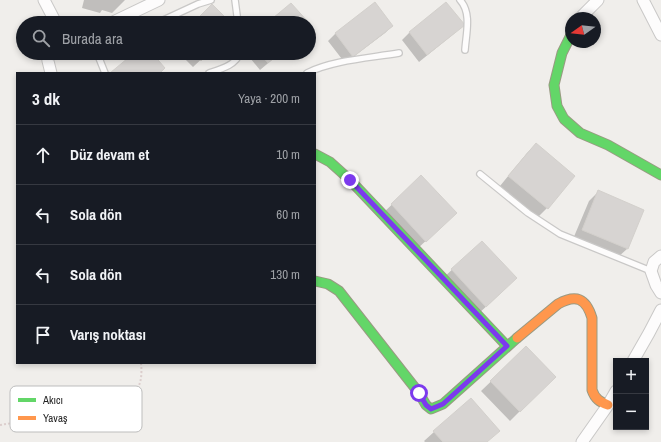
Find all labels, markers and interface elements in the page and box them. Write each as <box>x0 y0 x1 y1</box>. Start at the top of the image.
north arrow <box>565 12 601 48</box>
search box <box>16 16 316 60</box>
icon: search <box>30 27 52 49</box>
text: Burada ara <box>62 28 123 49</box>
text: 3 dk <box>32 87 60 110</box>
text: Yaya · 200 m <box>238 90 300 107</box>
icon: ahead <box>32 144 54 166</box>
text: Düz devam et <box>70 144 149 165</box>
text: 10 m <box>276 146 300 163</box>
route end <box>341 171 359 189</box>
icon: left <box>32 204 54 226</box>
text: Sola dön <box>70 204 122 225</box>
text: 60 m <box>276 206 300 223</box>
icon: left <box>32 264 54 286</box>
text: Sola dön <box>70 264 122 285</box>
text: 130 m <box>270 266 300 283</box>
icon: arrive <box>32 324 54 346</box>
text: Varış noktası <box>70 324 146 345</box>
map controls <box>613 358 649 430</box>
button: + <box>613 358 649 394</box>
route start <box>410 384 428 402</box>
legend <box>10 386 142 432</box>
text: Akıcı <box>42 393 63 407</box>
button: − <box>613 394 649 430</box>
text: Yavaş <box>43 411 68 425</box>

